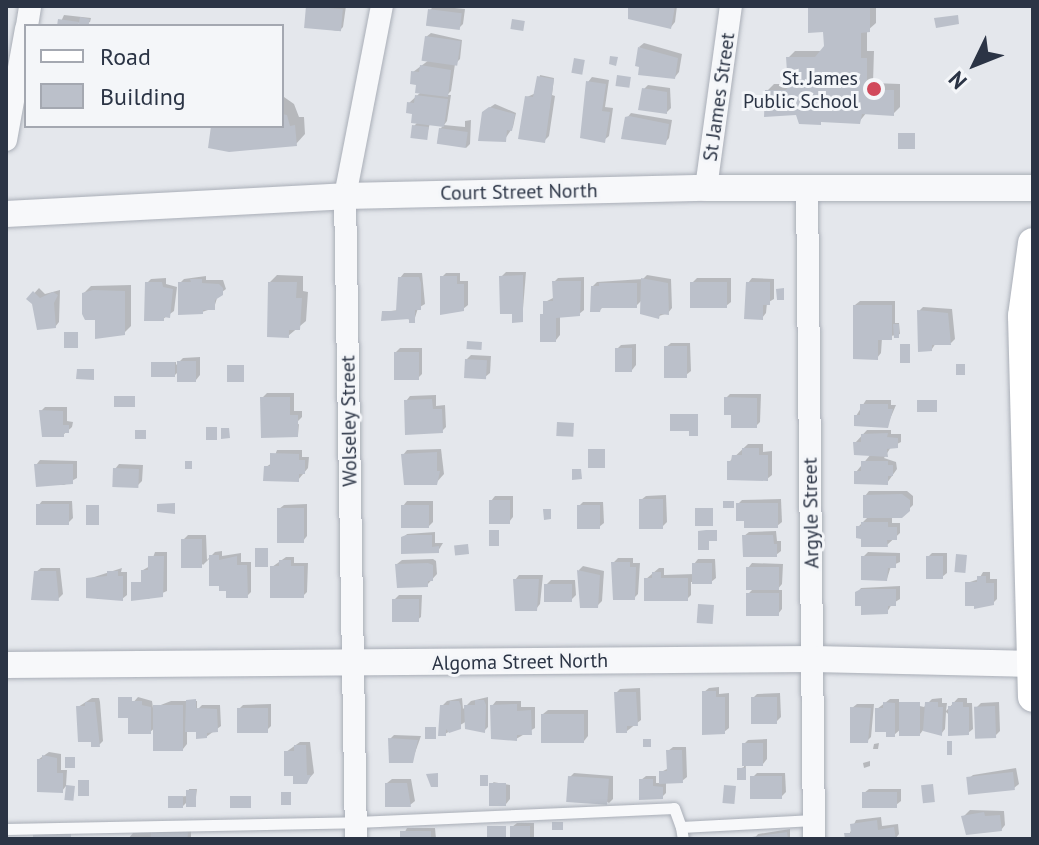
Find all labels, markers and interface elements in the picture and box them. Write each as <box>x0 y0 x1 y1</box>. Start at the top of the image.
legend <box>24 24 284 128</box>
north arrow <box>935 24 1015 104</box>
street label: St James Street <box>698 31 740 163</box>
text: Road <box>100 41 151 72</box>
place label: St. James Public School <box>743 66 858 113</box>
text: N <box>942 66 973 95</box>
marker: St. James Public School <box>865 80 883 98</box>
text: Building <box>100 81 186 112</box>
street label: Court Street North <box>440 179 598 205</box>
street label: Wolseley Street <box>336 355 362 487</box>
street label: Argyle Street <box>798 457 824 569</box>
street label: Algoma Street North <box>432 648 608 676</box>

